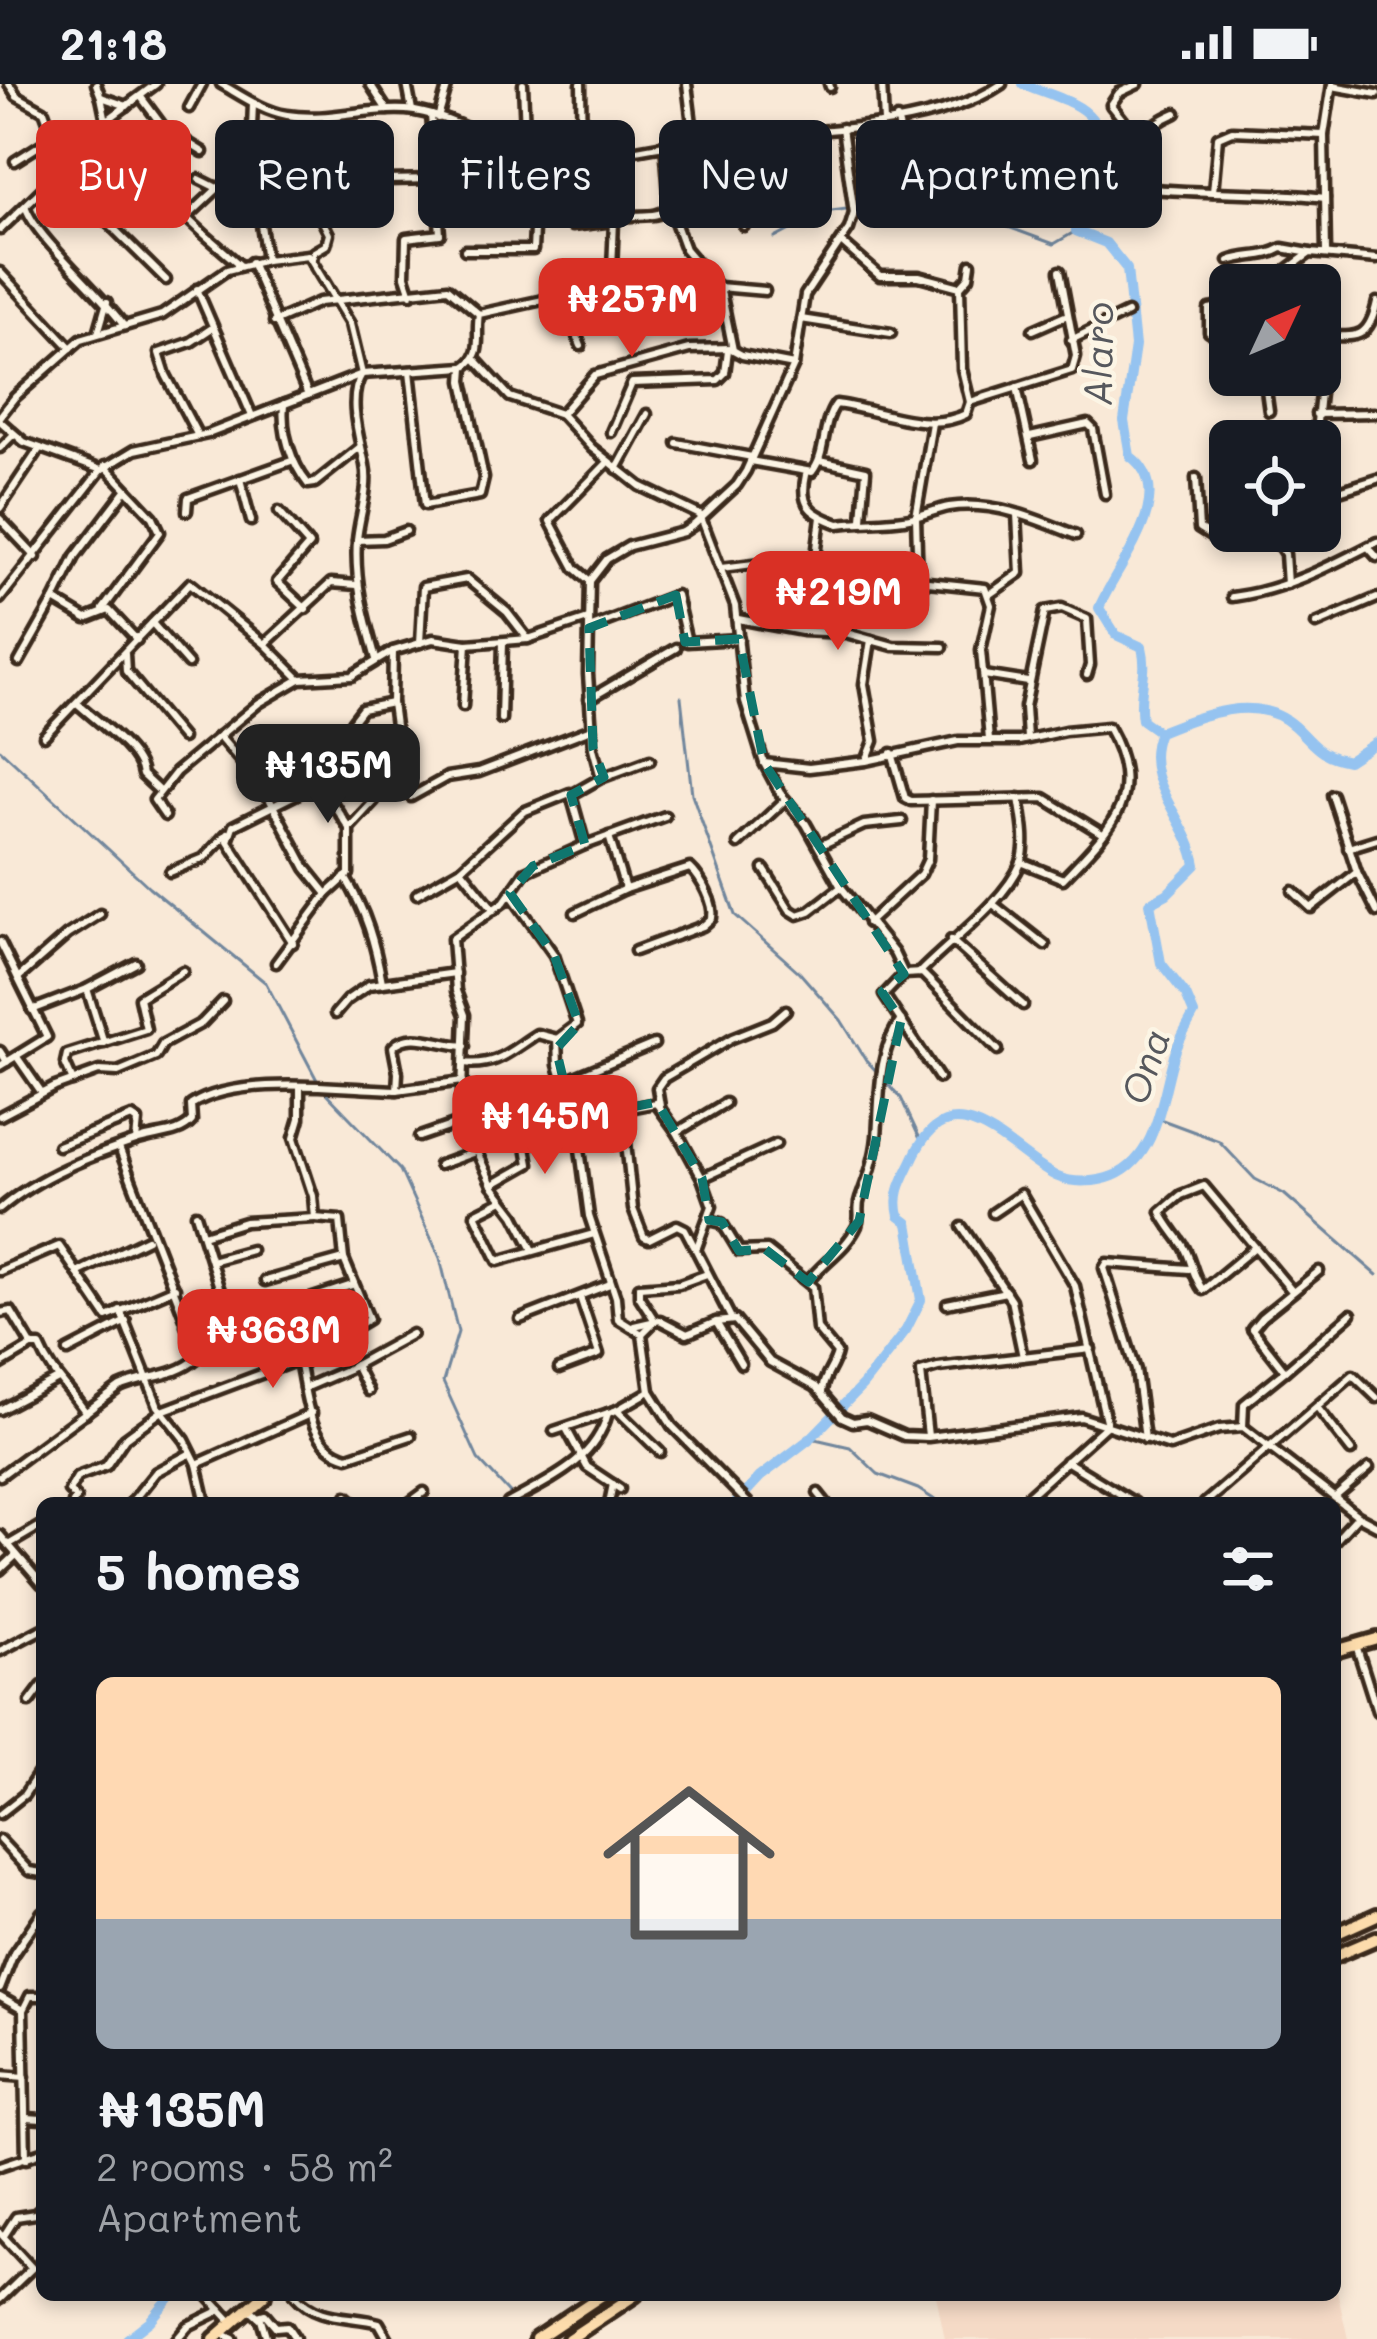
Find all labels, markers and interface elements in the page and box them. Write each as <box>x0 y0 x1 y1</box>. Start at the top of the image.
text: 21:18 <box>60 13 167 71</box>
chip: Buy <box>36 120 191 228</box>
chip: Rent <box>215 120 394 228</box>
chip: Filters <box>418 120 635 228</box>
chip: New <box>659 120 832 228</box>
chip: Apartment <box>856 120 1162 228</box>
pin: ₦257M <box>548 258 716 360</box>
north arrow <box>1209 264 1341 396</box>
map controls <box>1209 264 1341 552</box>
text: ₦257M <box>566 271 698 322</box>
water label: Alaro <box>1071 302 1123 406</box>
button: locate <box>1209 420 1341 552</box>
pin: ₦219M <box>754 551 922 653</box>
text: ₦219M <box>773 564 903 615</box>
pin: ₦135M <box>244 724 412 826</box>
text: ₦135M <box>263 737 393 788</box>
water label: Ona <box>1107 1021 1181 1111</box>
pin: ₦145M <box>461 1075 629 1177</box>
text: ₦145M <box>479 1088 611 1139</box>
pin: ₦363M <box>189 1289 357 1391</box>
text: ₦363M <box>204 1302 342 1353</box>
text: 5 homes <box>96 1536 301 1603</box>
icon: filters <box>1215 1536 1281 1602</box>
icon: home <box>581 1755 797 1971</box>
text: ₦135M <box>96 2073 266 2140</box>
text: 2 rooms · 58 m² <box>96 2140 393 2191</box>
text: Apartment <box>96 2191 302 2242</box>

